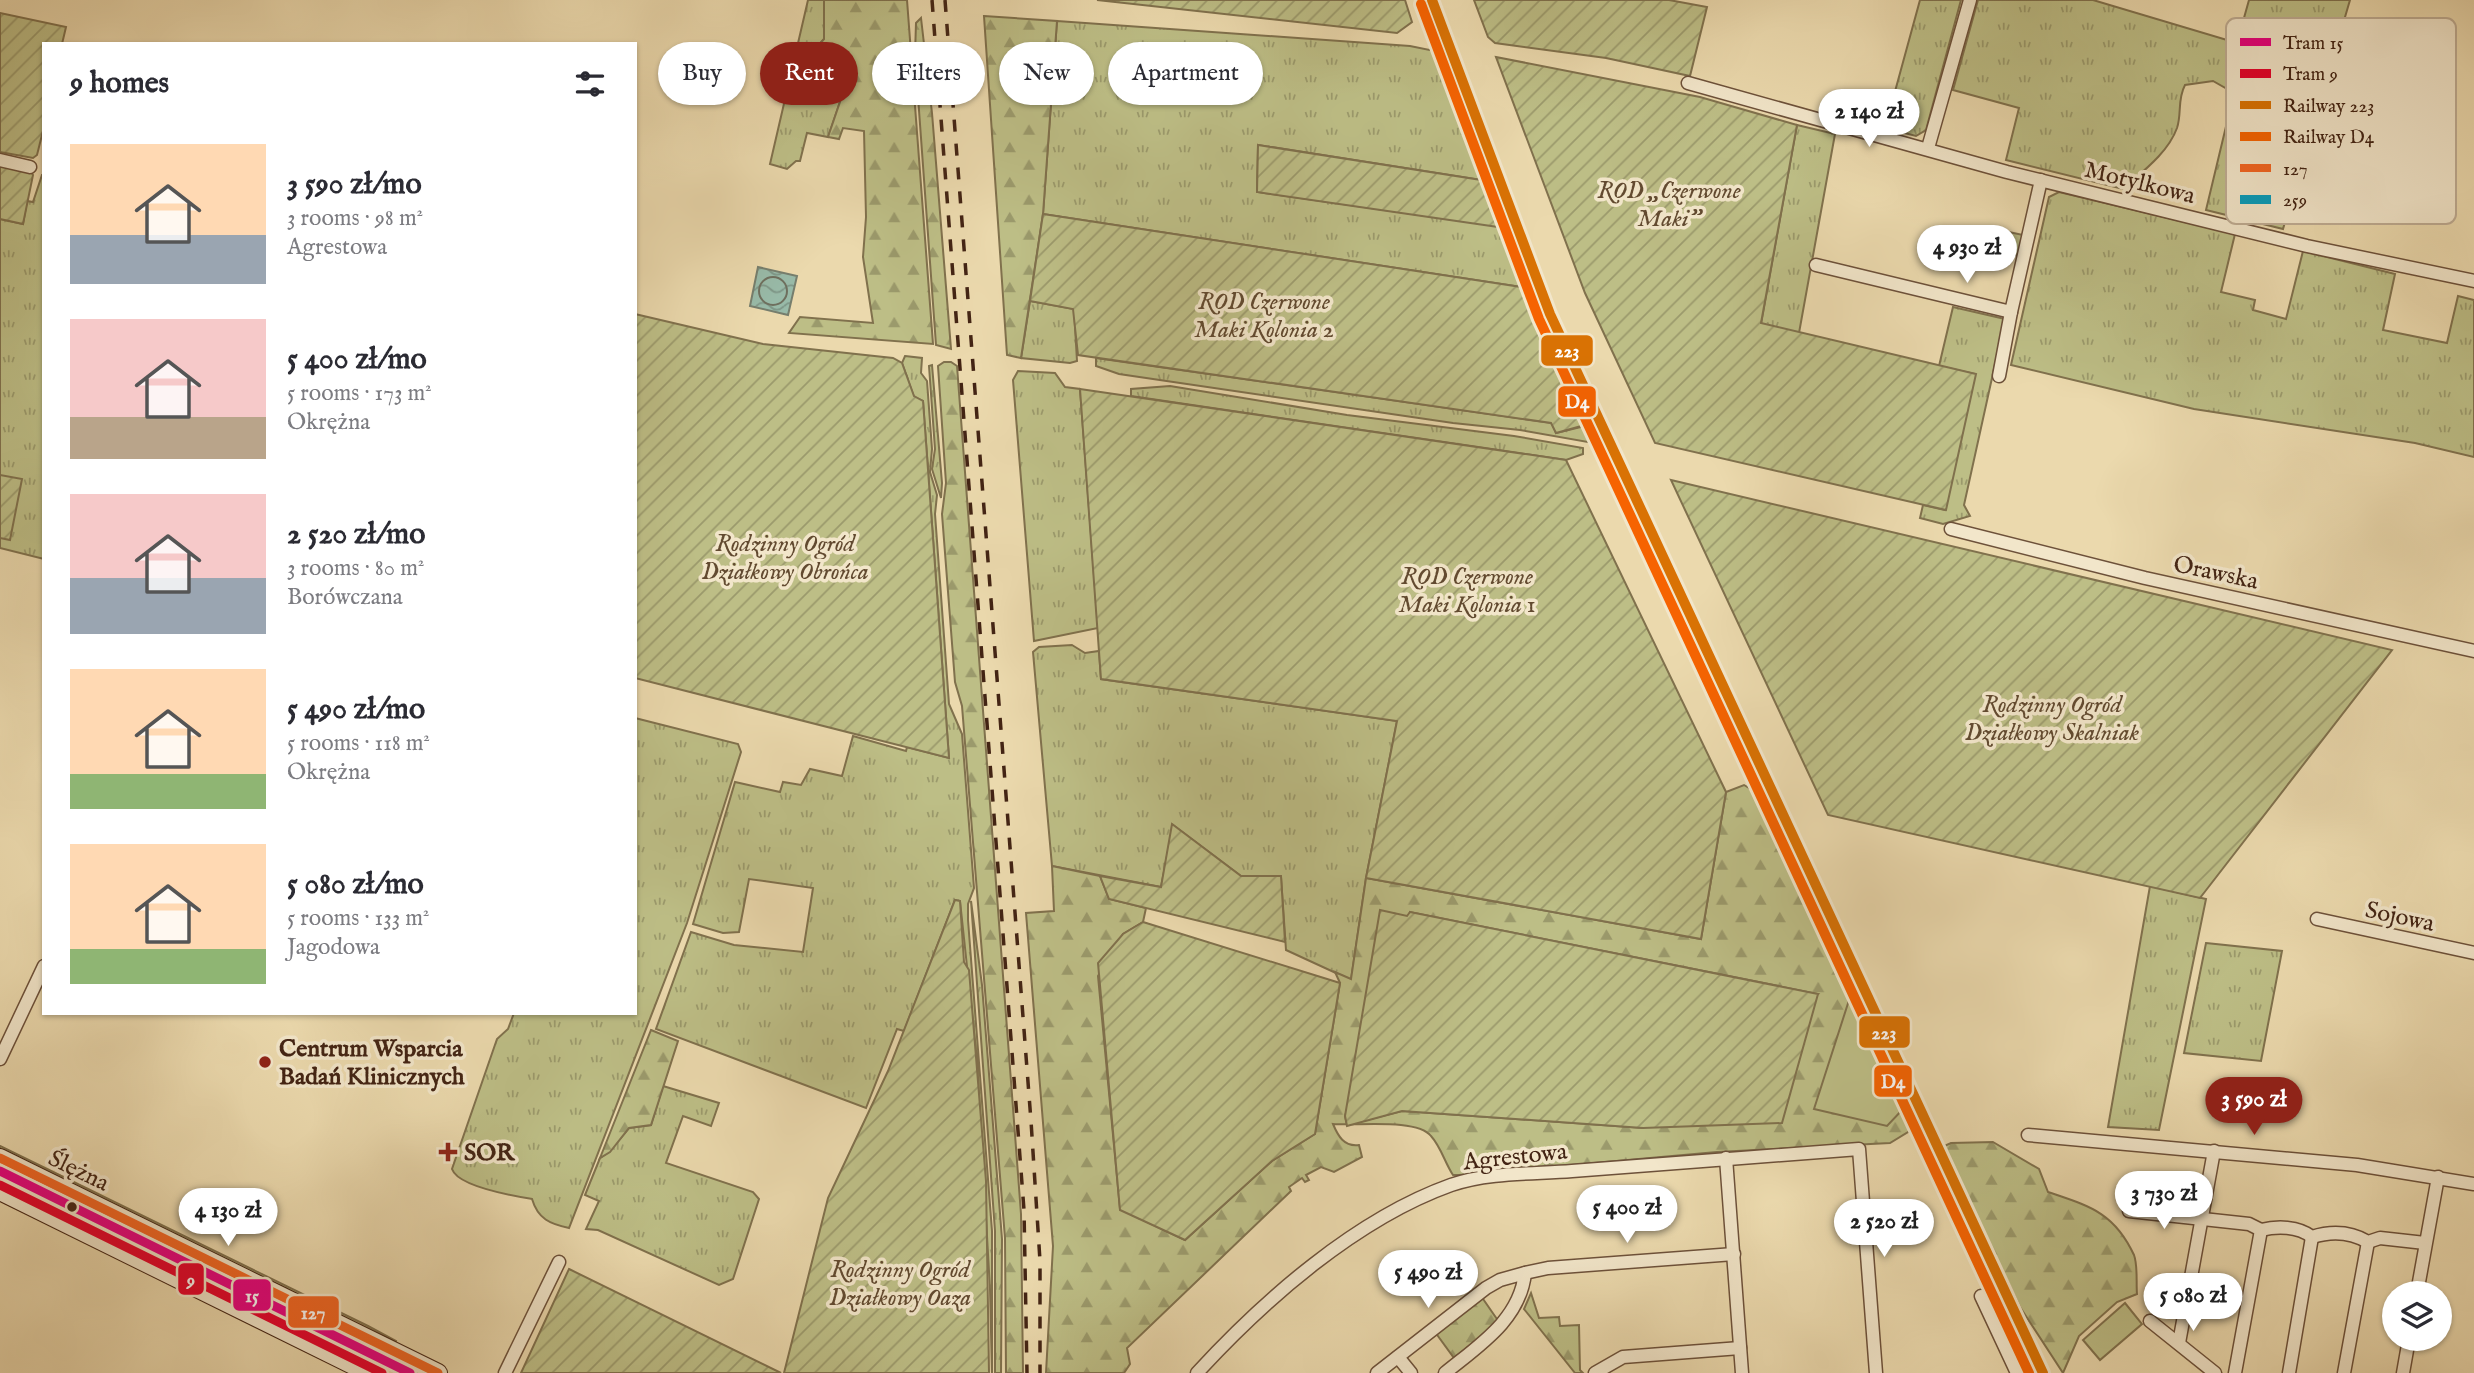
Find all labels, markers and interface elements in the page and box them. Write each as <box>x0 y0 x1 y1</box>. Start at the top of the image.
legend <box>2226 18 2456 224</box>
text: Tram 15 <box>2283 32 2343 56</box>
chip: Buy <box>658 42 746 105</box>
chip: Rent <box>760 42 858 105</box>
chip: Filters <box>872 42 985 105</box>
chip: New <box>999 42 1094 105</box>
chip: Apartment <box>1108 42 1263 105</box>
text: Tram 9 <box>2283 63 2338 87</box>
text: 9 homes <box>70 65 169 103</box>
icon: filters <box>571 65 609 103</box>
pin: 2 140 zł <box>1797 90 1941 149</box>
text: Railway 223 <box>2283 95 2374 119</box>
text: 2 140 zł <box>1835 97 1903 126</box>
text: Railway D4 <box>2283 126 2375 150</box>
street label: Motylkowa <box>2081 155 2199 212</box>
text: 127 <box>2283 158 2308 182</box>
text: 3 590 zł/mo <box>287 166 422 204</box>
icon: home <box>126 172 210 256</box>
park label: ROD „Czerwone Maki” <box>1597 176 1741 235</box>
text: 259 <box>2283 189 2307 213</box>
text: 3 rooms · 98 m² <box>287 204 423 233</box>
pin: 4 930 zł <box>1895 226 2039 285</box>
text: Agrestowa <box>287 233 387 262</box>
text: 4 930 zł <box>1933 233 2001 262</box>
park label: ROD Czerwone Maki Kolonia 2 <box>1194 287 1334 346</box>
line badge: 223 <box>1540 334 1594 367</box>
text: 223 <box>1555 340 1579 364</box>
text: 5 400 zł/mo <box>287 341 427 379</box>
icon: home <box>126 347 210 431</box>
text: 5 rooms · 173 m² <box>287 379 432 408</box>
line badge: D4 <box>1557 385 1597 418</box>
text: D4 <box>1565 391 1590 415</box>
text: Okrężna <box>287 408 370 437</box>
text: 2 520 zł/mo <box>287 516 425 554</box>
icon: home <box>126 522 210 606</box>
park label: Rodzinny Ogród Działkowy Obrońca <box>701 529 869 588</box>
street label: Orawska <box>2170 549 2262 598</box>
text: 3 rooms · 80 m² <box>287 554 424 583</box>
park label: ROD Czerwone Maki Kolonia 1 <box>1398 562 1536 621</box>
text: Borówczana <box>287 583 403 612</box>
park label: Rodzinny Ogród Działkowy Skalniak <box>1965 690 2140 749</box>
text: 5 490 zł/mo <box>287 691 425 729</box>
icon: home <box>126 697 210 781</box>
text: 5 rooms · 118 m² <box>287 729 430 758</box>
text: Okrężna <box>287 758 370 787</box>
text: 5 080 zł/mo <box>287 866 424 904</box>
icon: home <box>126 872 210 956</box>
street label: Sojowa <box>2362 895 2438 940</box>
text: 5 rooms · 133 m² <box>287 904 430 933</box>
text: Jagodowa <box>287 933 380 962</box>
line badge: 223 <box>1858 1015 1911 1049</box>
text: 223 <box>1872 1022 1896 1046</box>
place label: Centrum Wsparcia Badań Klinicznych <box>279 1034 465 1093</box>
marker: Centrum Wsparcia Badań Klinicznych <box>257 1054 273 1070</box>
line badge: D4 <box>1873 1064 1913 1098</box>
text: D4 <box>1881 1071 1906 1095</box>
pin: 3 590 zł <box>2182 1078 2326 1137</box>
text: 3 590 zł <box>2221 1085 2287 1114</box>
street label: Agrestowa <box>1461 1137 1569 1178</box>
place label: SOR <box>464 1138 516 1169</box>
marker: SOR <box>438 1142 458 1162</box>
street label: Ślężna <box>43 1143 114 1200</box>
pin: 3 730 zł <box>2092 1172 2236 1231</box>
text: 3 730 zł <box>2131 1179 2197 1208</box>
pin: 5 400 zł <box>1555 1186 1699 1245</box>
pin: 4 130 zł <box>156 1188 300 1248</box>
text: 5 400 zł <box>1592 1193 1662 1222</box>
text: 4 130 zł <box>195 1196 261 1225</box>
unlabelled marker <box>65 1200 79 1214</box>
pin: 2 520 zł <box>1812 1200 1956 1259</box>
text: 2 520 zł <box>1850 1207 1918 1236</box>
pin: 5 490 zł <box>1356 1250 1500 1310</box>
park label: Rodzinny Ogród Działkowy Oaza <box>829 1255 971 1314</box>
text: 5 490 zł <box>1394 1258 1462 1287</box>
line badge: 9 <box>177 1262 205 1296</box>
text: 9 <box>186 1269 195 1293</box>
pin: 5 080 zł <box>2121 1274 2265 1333</box>
line badge: 15 <box>232 1278 272 1312</box>
text: 5 080 zł <box>2160 1281 2226 1310</box>
map controls <box>2382 1281 2452 1351</box>
button: layers <box>2382 1281 2452 1351</box>
text: 15 <box>245 1285 259 1309</box>
line badge: 127 <box>287 1295 340 1329</box>
text: 127 <box>301 1302 325 1326</box>

